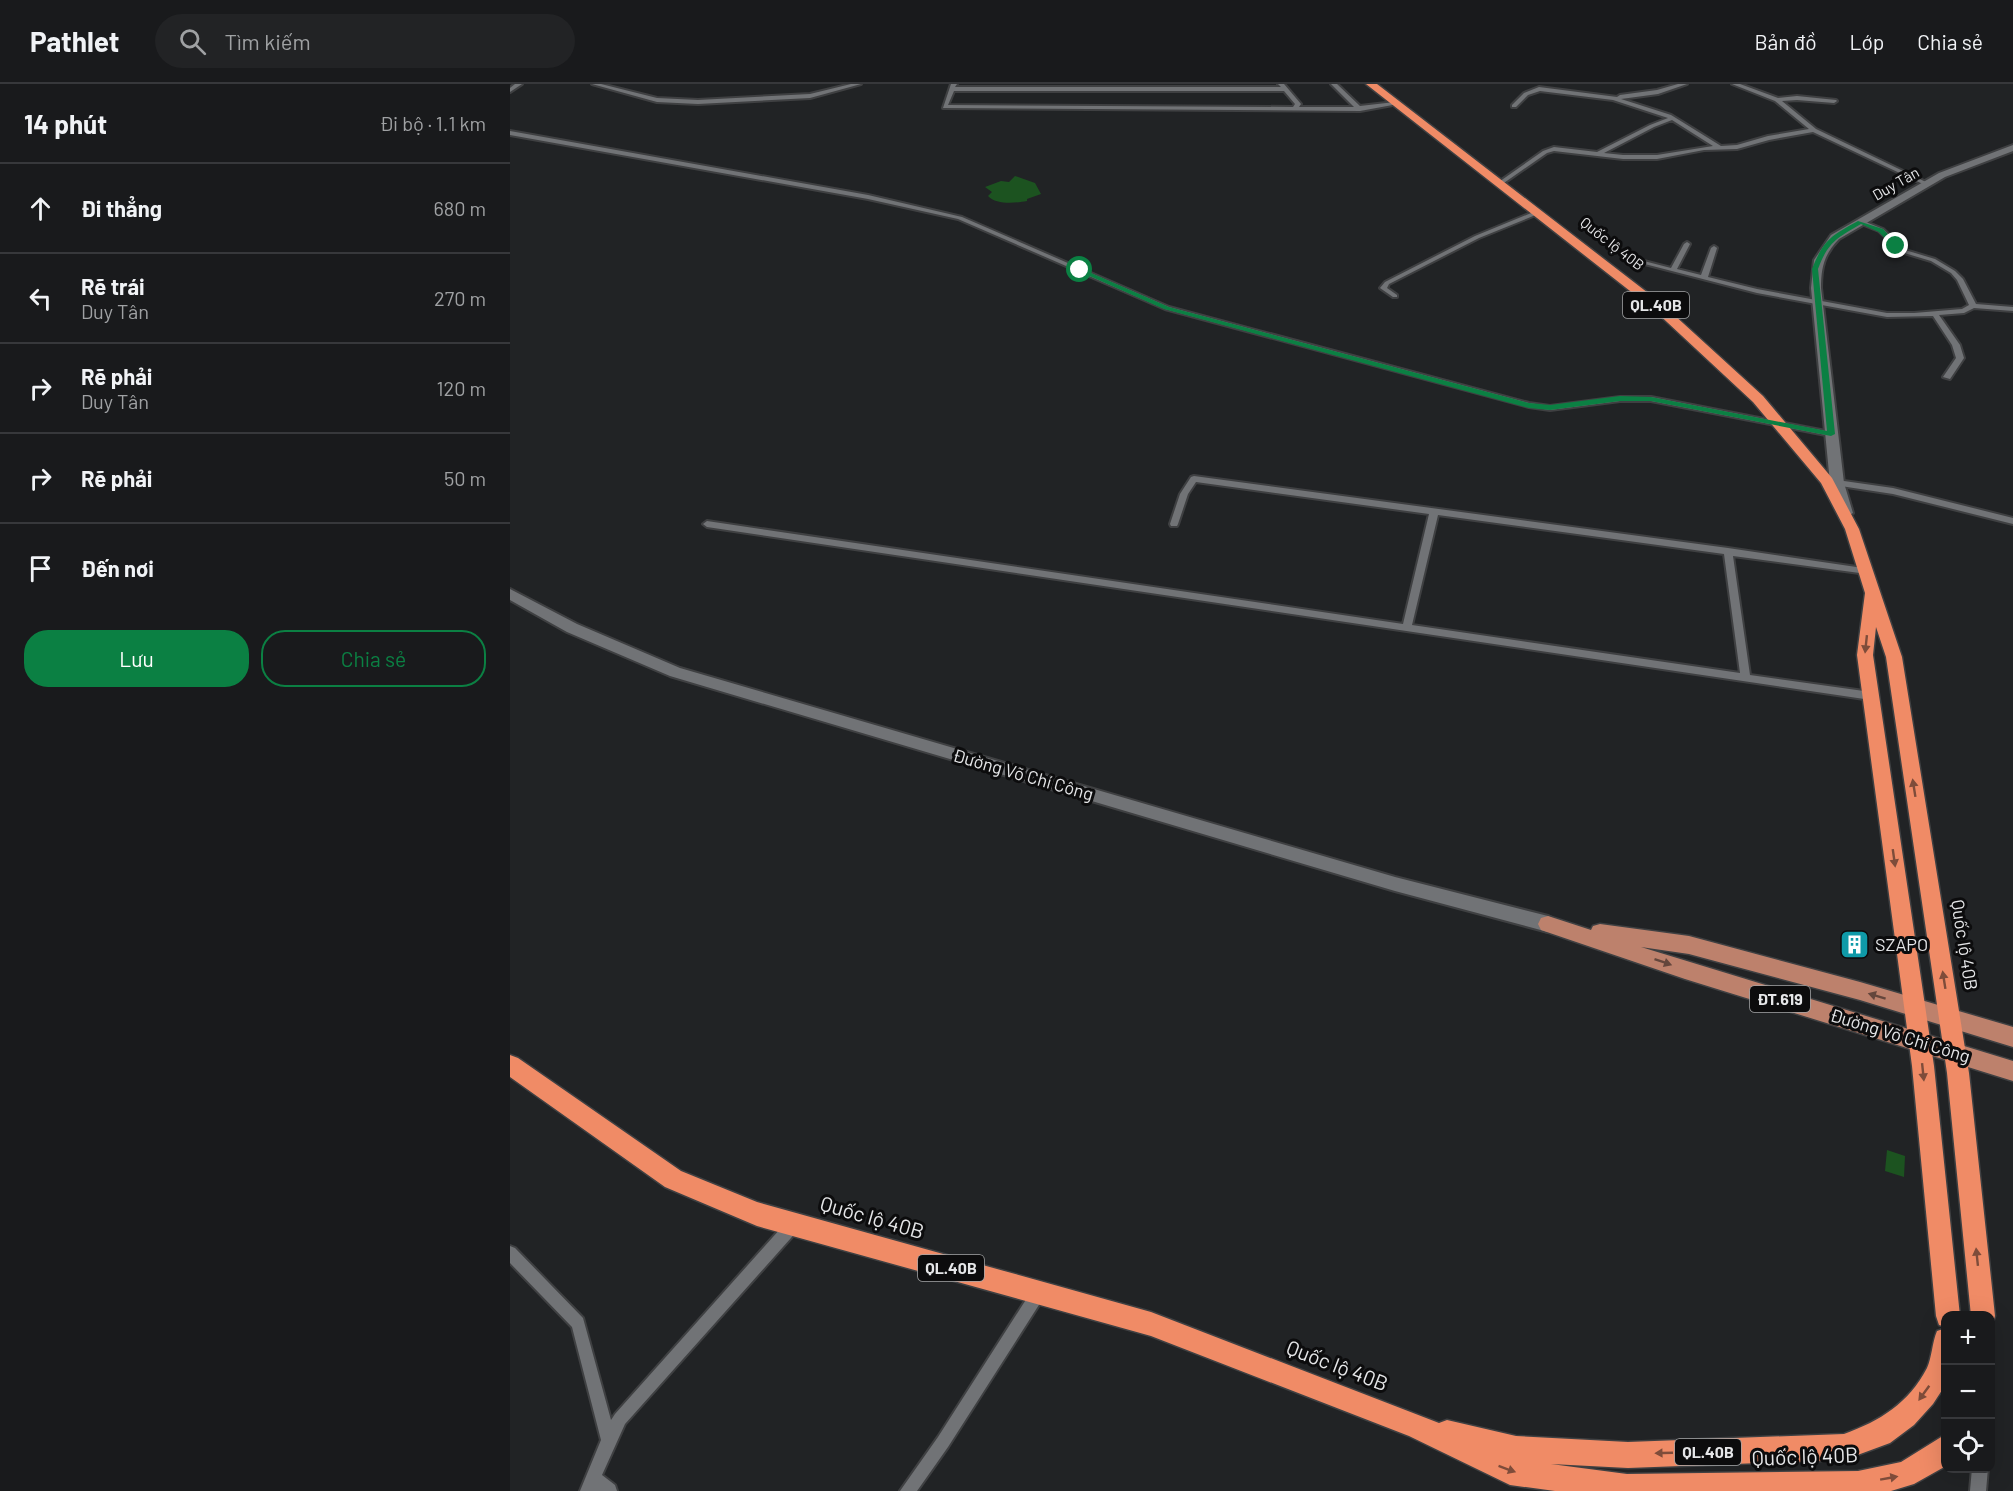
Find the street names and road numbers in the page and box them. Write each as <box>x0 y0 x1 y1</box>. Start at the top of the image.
street label: Duy Tân <box>1869 163 1922 204</box>
street label: Quốc lộ 40B <box>1577 213 1648 274</box>
road number: QL.40B <box>1623 292 1689 318</box>
street label: Đường Võ Chí Công <box>950 743 1096 805</box>
street label: Quốc lộ 40B <box>1947 898 1983 992</box>
road number: ĐT.619 <box>1750 986 1810 1012</box>
street label: Đường Võ Chí Công <box>1828 1003 1973 1067</box>
street label: Quốc lộ 40B <box>818 1190 927 1243</box>
road number: QL.40B <box>918 1255 984 1281</box>
street label: Quốc lộ 40B <box>1283 1334 1392 1395</box>
road number: QL.40B <box>1675 1439 1741 1465</box>
street label: Quốc lộ 40B <box>1751 1441 1859 1470</box>

